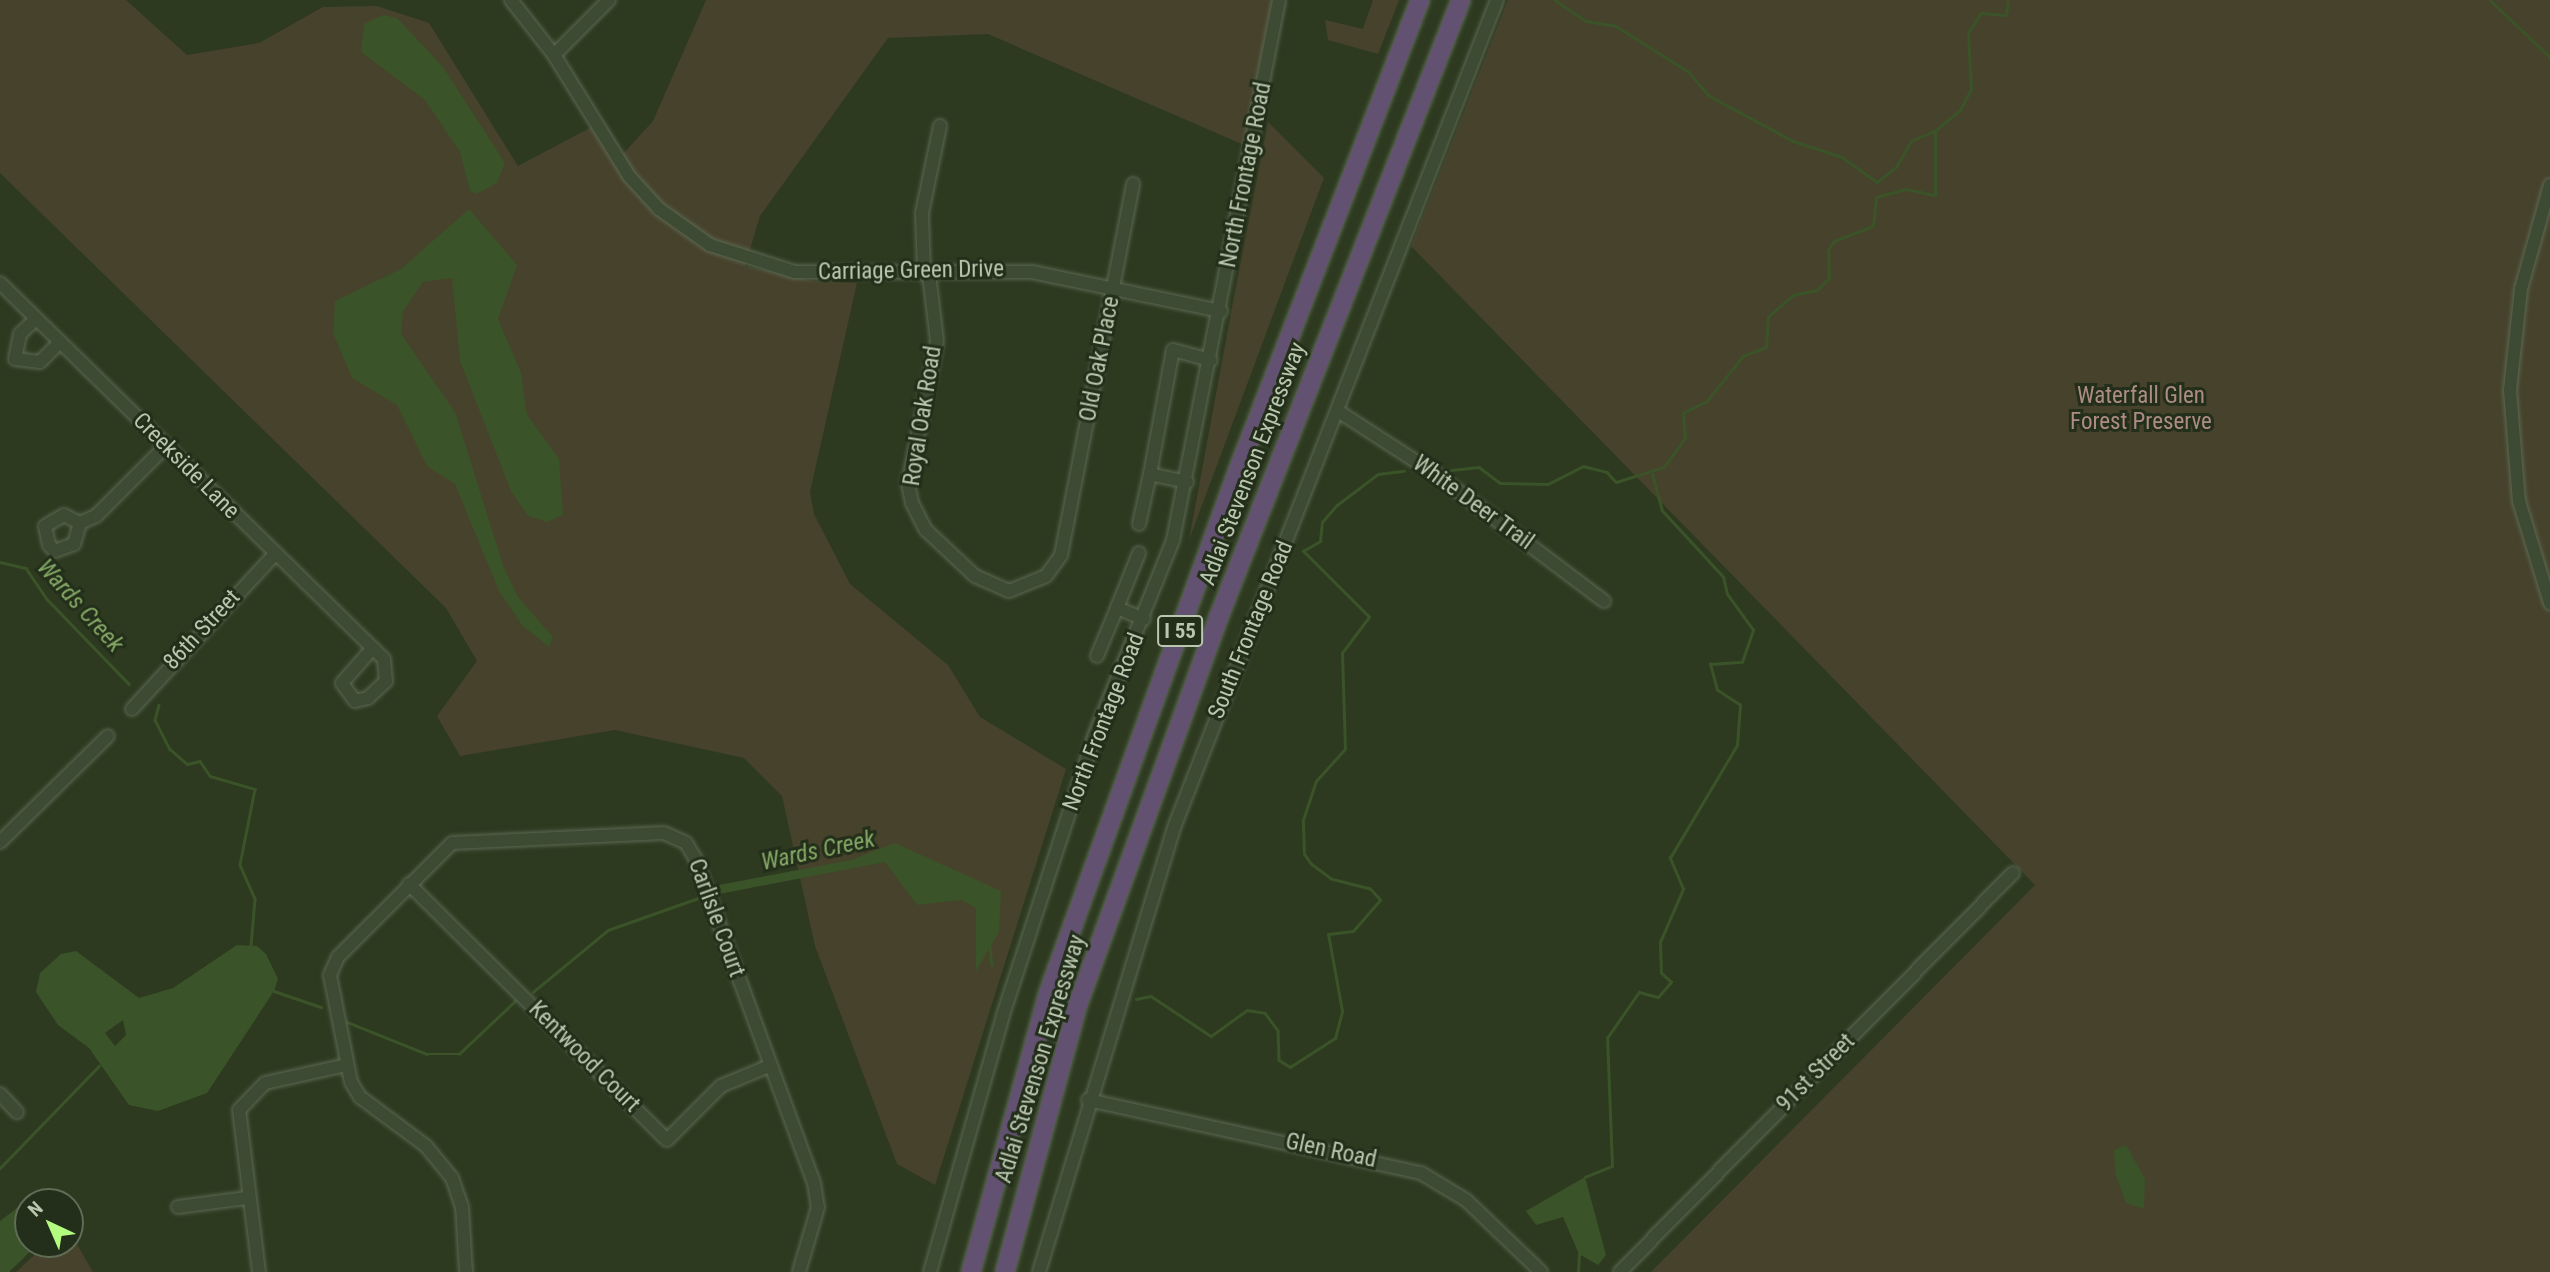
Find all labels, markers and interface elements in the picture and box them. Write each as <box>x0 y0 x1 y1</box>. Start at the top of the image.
street label: North Frontage Road <box>1214 80 1278 270</box>
street label: Carriage Green Drive <box>818 256 1004 286</box>
street label: Old Oak Place <box>1074 294 1126 424</box>
street label: Adlai Stevenson Expressway <box>1194 339 1312 589</box>
street label: Royal Oak Road <box>898 344 948 488</box>
park label: Waterfall Glen Forest Preserve <box>2070 382 2212 436</box>
street label: Creekside Lane <box>127 407 245 525</box>
street label: White Deer Trail <box>1407 450 1539 556</box>
street label: South Frontage Road <box>1203 537 1299 723</box>
water label: Wards Creek <box>31 553 129 659</box>
street label: 86th Street <box>158 584 246 676</box>
road number: I 55 <box>1156 614 1204 648</box>
street label: North Frontage Road <box>1057 629 1151 815</box>
water label: Wards Creek <box>759 825 877 877</box>
street label: Carlisle Court <box>682 855 750 981</box>
street label: Adlai Stevenson Expressway <box>990 932 1092 1186</box>
street label: Kentwood Court <box>523 996 645 1118</box>
street label: 91st Street <box>1771 1028 1861 1118</box>
street label: Glen Road <box>1283 1128 1379 1174</box>
north arrow <box>14 1188 84 1258</box>
text: N <box>23 1197 48 1221</box>

